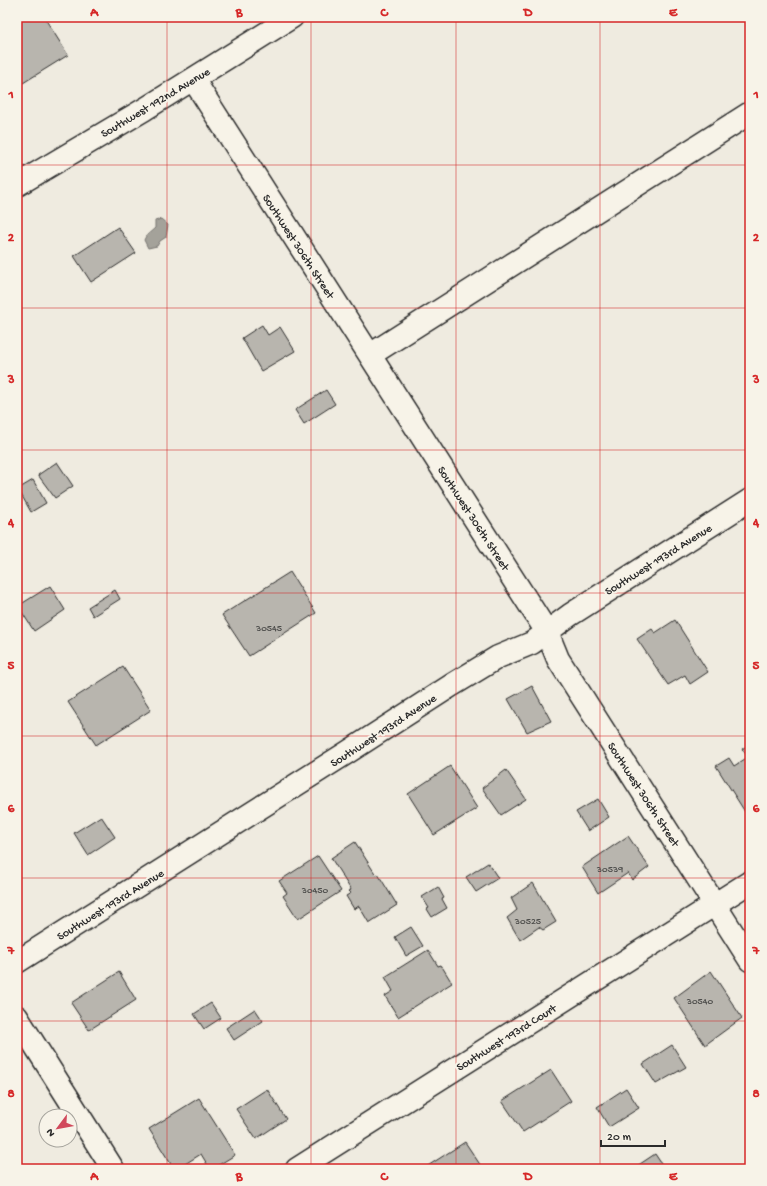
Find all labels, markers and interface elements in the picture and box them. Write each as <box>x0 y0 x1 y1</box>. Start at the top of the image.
text: A <box>89 6 99 21</box>
text: B <box>235 6 244 21</box>
text: C <box>379 6 389 21</box>
text: D <box>523 6 533 21</box>
text: E <box>669 6 678 21</box>
street label: Southwest 192nd Avenue <box>99 65 214 142</box>
text: 1 <box>7 88 14 103</box>
text: 1 <box>752 88 759 103</box>
street label: Southwest 306th Street <box>258 192 337 303</box>
text: 2 <box>8 231 15 246</box>
text: 2 <box>753 231 760 246</box>
text: 3 <box>7 373 15 388</box>
text: 3 <box>752 373 760 388</box>
street label: Southwest 306th Street <box>433 464 512 575</box>
text: 4 <box>7 516 15 531</box>
text: 4 <box>752 516 760 531</box>
street label: Southwest 193rd Avenue <box>603 522 716 599</box>
house number: 30545 <box>255 623 282 635</box>
text: 5 <box>8 659 15 674</box>
text: 5 <box>753 659 760 674</box>
street label: Southwest 193rd Avenue <box>328 692 440 771</box>
street label: Southwest 306th Street <box>603 740 682 851</box>
text: 6 <box>8 802 15 817</box>
text: 6 <box>753 802 760 817</box>
house number: 30539 <box>596 864 623 876</box>
street label: Southwest 193rd Avenue <box>55 867 168 944</box>
house number: 30450 <box>301 885 329 897</box>
house number: 30525 <box>514 916 541 928</box>
text: 7 <box>7 944 16 959</box>
text: 7 <box>752 944 761 959</box>
house number: 30540 <box>686 996 714 1008</box>
street label: Southwest 193rd Court <box>455 1002 561 1075</box>
text: 8 <box>7 1087 15 1102</box>
text: 8 <box>752 1087 760 1102</box>
north arrow <box>38 1108 78 1148</box>
scale bar <box>601 1122 665 1148</box>
text: N <box>44 1126 58 1138</box>
text: 20 m <box>607 1131 632 1145</box>
text: A <box>89 1170 99 1185</box>
text: B <box>235 1170 244 1185</box>
text: C <box>379 1170 389 1185</box>
text: D <box>523 1170 533 1185</box>
text: E <box>669 1170 678 1185</box>

